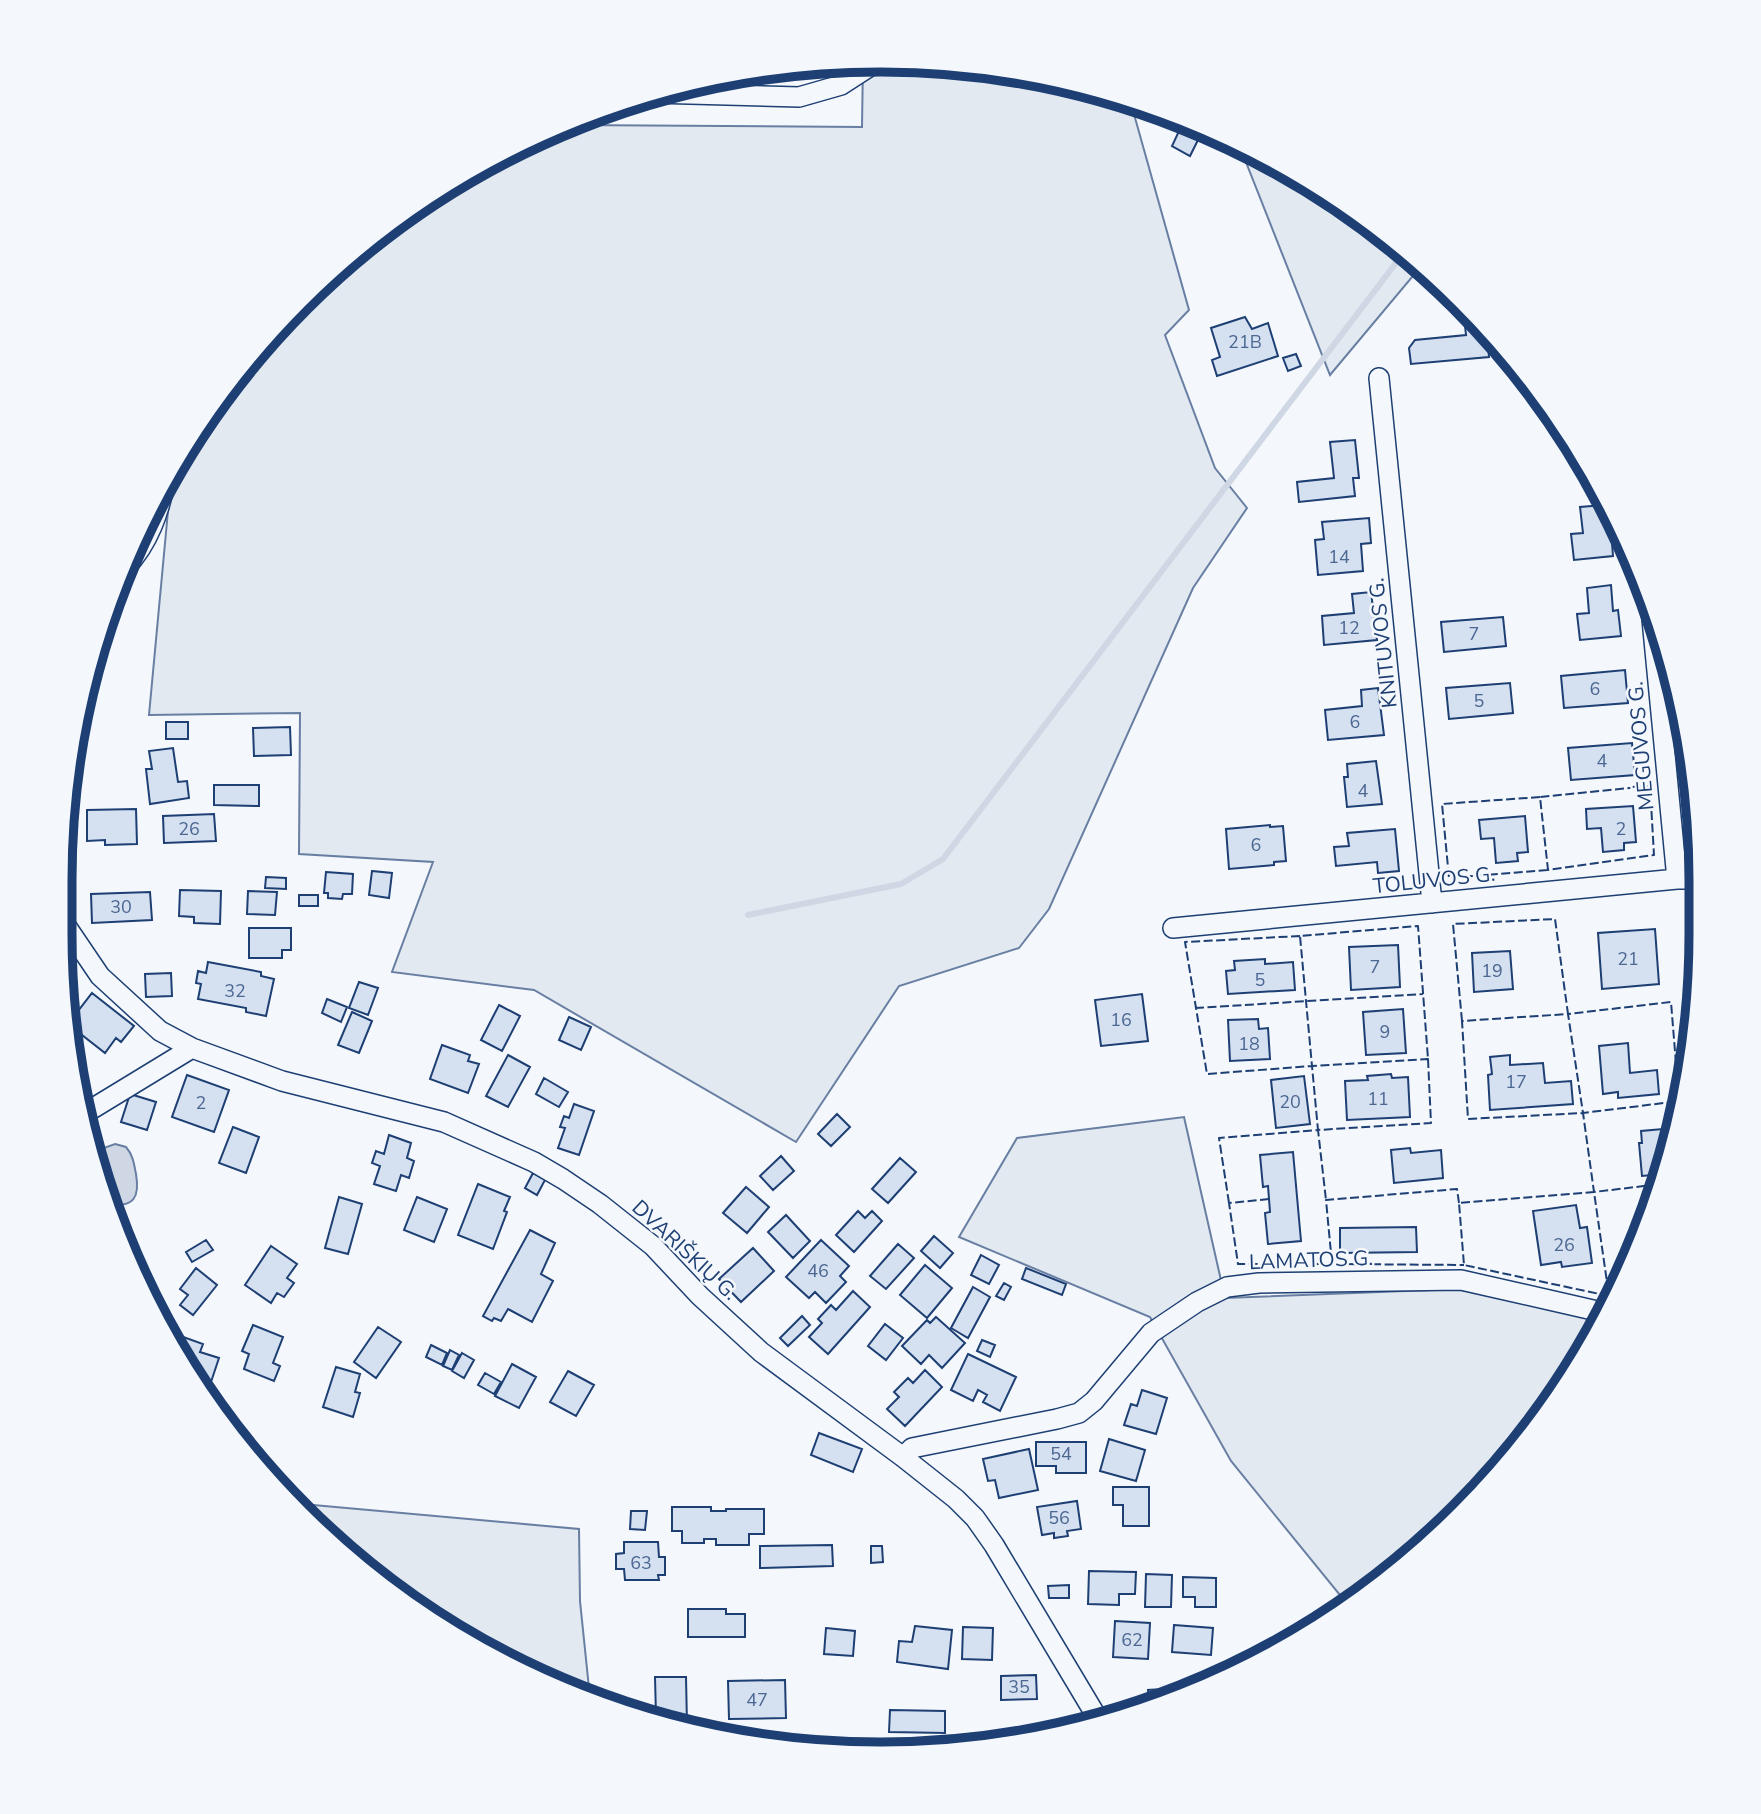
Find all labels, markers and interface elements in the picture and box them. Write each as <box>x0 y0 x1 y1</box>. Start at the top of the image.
house number: 21B <box>1228 330 1262 354</box>
house number: 14 <box>1328 545 1350 569</box>
street label: KNITUVOS G. <box>1362 577 1404 709</box>
house number: 12 <box>1338 616 1360 640</box>
house number: 7 <box>1469 622 1479 646</box>
house number: 6 <box>1590 677 1600 701</box>
street label: MĖGUVOS G. <box>1621 680 1661 812</box>
house number: 5 <box>1474 689 1484 713</box>
house number: 6 <box>1350 710 1360 734</box>
house number: 4 <box>1597 749 1608 773</box>
house number: 4 <box>1358 779 1369 803</box>
house number: 26 <box>178 817 200 841</box>
house number: 2 <box>1616 817 1626 841</box>
house number: 6 <box>1251 833 1261 857</box>
street label: TOLUVOS G. <box>1372 860 1496 900</box>
house number: 30 <box>110 895 132 919</box>
house number: 21 <box>1617 947 1639 971</box>
house number: 7 <box>1370 955 1380 979</box>
house number: 19 <box>1481 959 1503 983</box>
house number: 5 <box>1255 968 1265 992</box>
house number: 32 <box>224 979 246 1003</box>
house number: 16 <box>1110 1008 1132 1032</box>
house number: 9 <box>1380 1020 1390 1044</box>
house number: 18 <box>1238 1032 1260 1056</box>
house number: 17 <box>1505 1070 1527 1094</box>
house number: 11 <box>1367 1087 1389 1111</box>
house number: 20 <box>1279 1090 1301 1114</box>
house number: 2 <box>196 1091 206 1115</box>
street label: DVARIŠKIŲ G. <box>626 1194 744 1306</box>
house number: 26 <box>1553 1233 1575 1257</box>
street label: LAMATOS G. <box>1248 1244 1374 1276</box>
house number: 46 <box>807 1259 829 1283</box>
house number: 54 <box>1050 1442 1072 1466</box>
house number: 56 <box>1048 1506 1070 1530</box>
house number: 63 <box>630 1551 652 1575</box>
house number: 62 <box>1121 1628 1143 1652</box>
house number: 35 <box>1008 1675 1030 1699</box>
house number: 47 <box>746 1688 768 1712</box>

